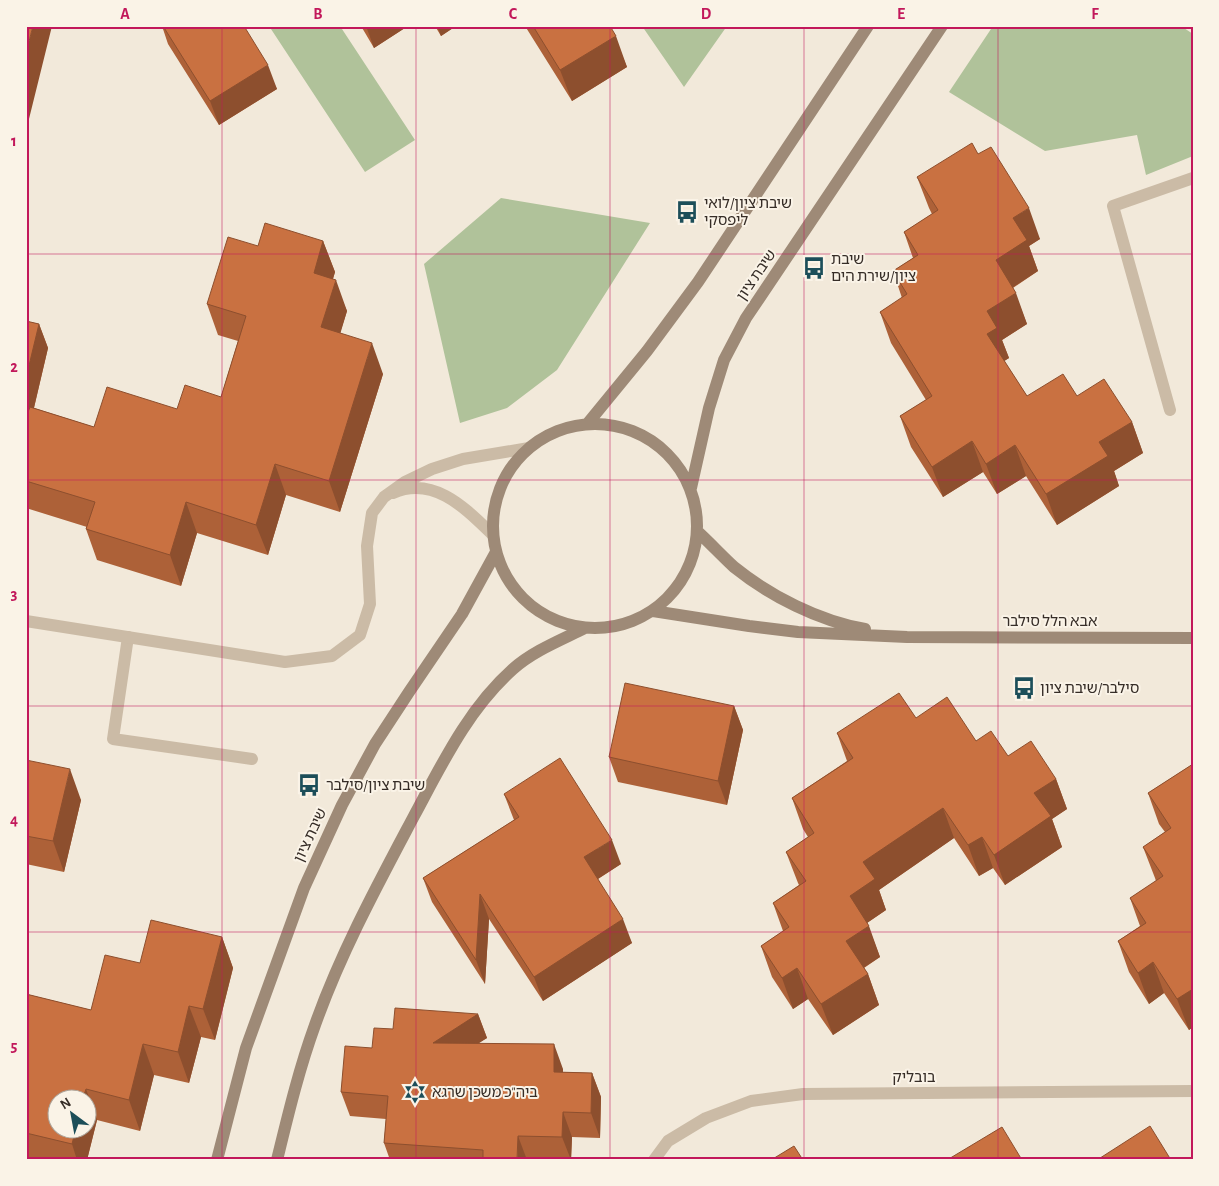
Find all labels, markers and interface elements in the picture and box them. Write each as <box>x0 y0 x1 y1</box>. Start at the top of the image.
text: A <box>120 6 130 22</box>
text: B <box>313 6 323 22</box>
text: C <box>509 6 518 22</box>
text: D <box>701 6 712 22</box>
text: E <box>897 6 905 22</box>
text: F <box>1091 6 1099 22</box>
text: 1 <box>11 133 17 149</box>
place label: שיבת ציון/לואי ליפסקי <box>704 196 792 228</box>
bus stop icon: שיבת ציון/לואי ליפסקי <box>674 199 700 225</box>
street label: שיבת ציון <box>734 247 779 303</box>
place label: שיבת ציון/שירת הים <box>831 252 916 284</box>
bus stop icon: שיבת ציון/שירת הים <box>801 255 827 281</box>
text: 2 <box>10 359 18 375</box>
text: 3 <box>11 586 18 602</box>
street label: אבא הלל סילבר <box>1003 614 1097 629</box>
bus stop icon: סילבר/שיבת ציון <box>1011 675 1037 701</box>
place label: סילבר/שיבת ציון <box>1040 681 1139 696</box>
bus stop icon: שיבת ציון/סילבר <box>296 772 322 798</box>
place label: שיבת ציון/סילבר <box>326 778 425 793</box>
street label: שיבת ציון <box>291 806 329 865</box>
text: 4 <box>10 812 18 828</box>
text: 5 <box>11 1038 18 1054</box>
street label: בובליק <box>892 1070 936 1085</box>
synagogue icon: ביה"כ משכן שרגא <box>402 1079 428 1105</box>
place label: ביה"כ משכן שרגא <box>432 1085 538 1100</box>
north arrow <box>48 1088 98 1138</box>
text: N <box>58 1095 73 1112</box>

